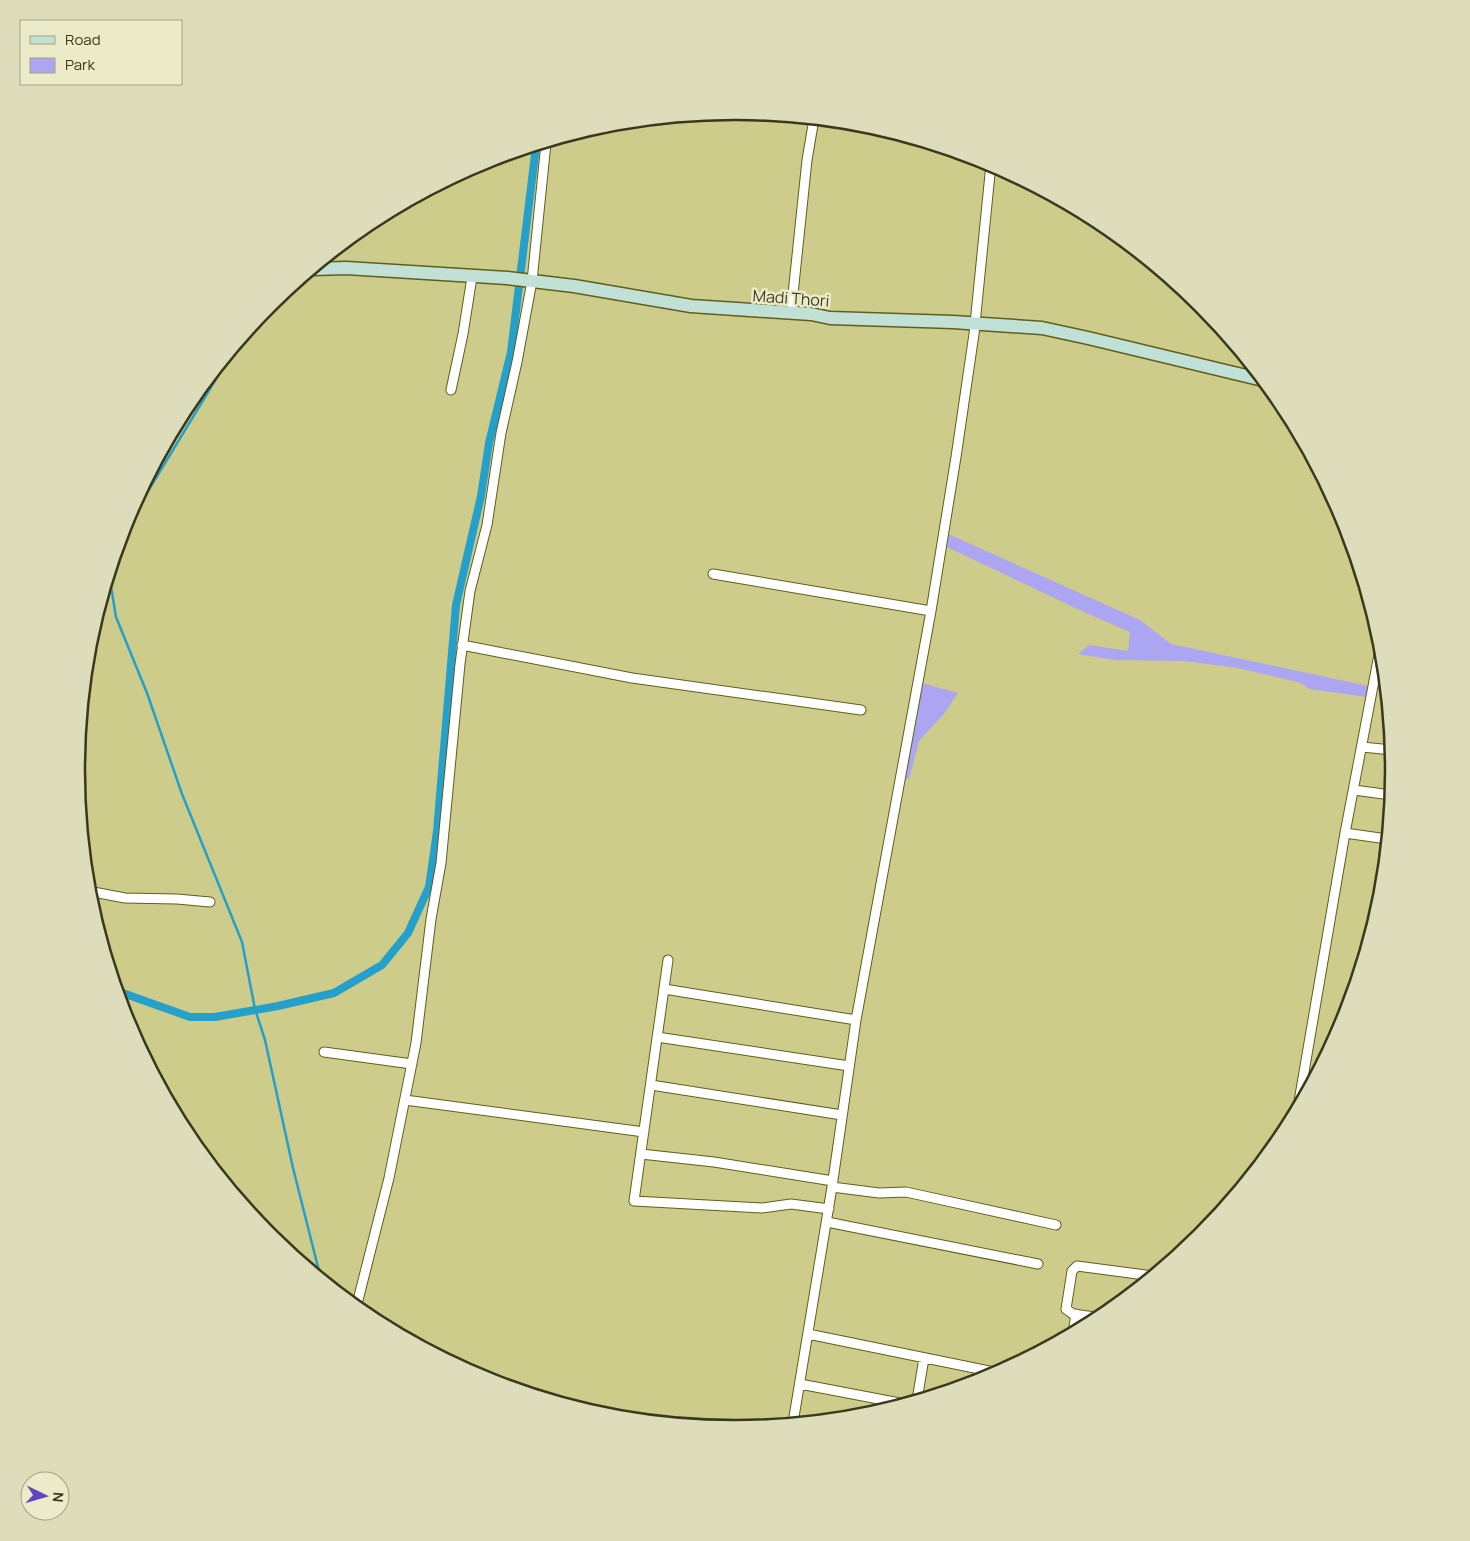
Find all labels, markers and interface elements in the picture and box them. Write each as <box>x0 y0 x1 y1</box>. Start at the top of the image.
legend <box>20 20 182 85</box>
text: Road <box>65 29 101 50</box>
text: Park <box>65 54 95 75</box>
street label: Madi Thori <box>752 284 830 312</box>
north arrow <box>20 1471 70 1521</box>
text: N <box>49 1491 68 1503</box>

